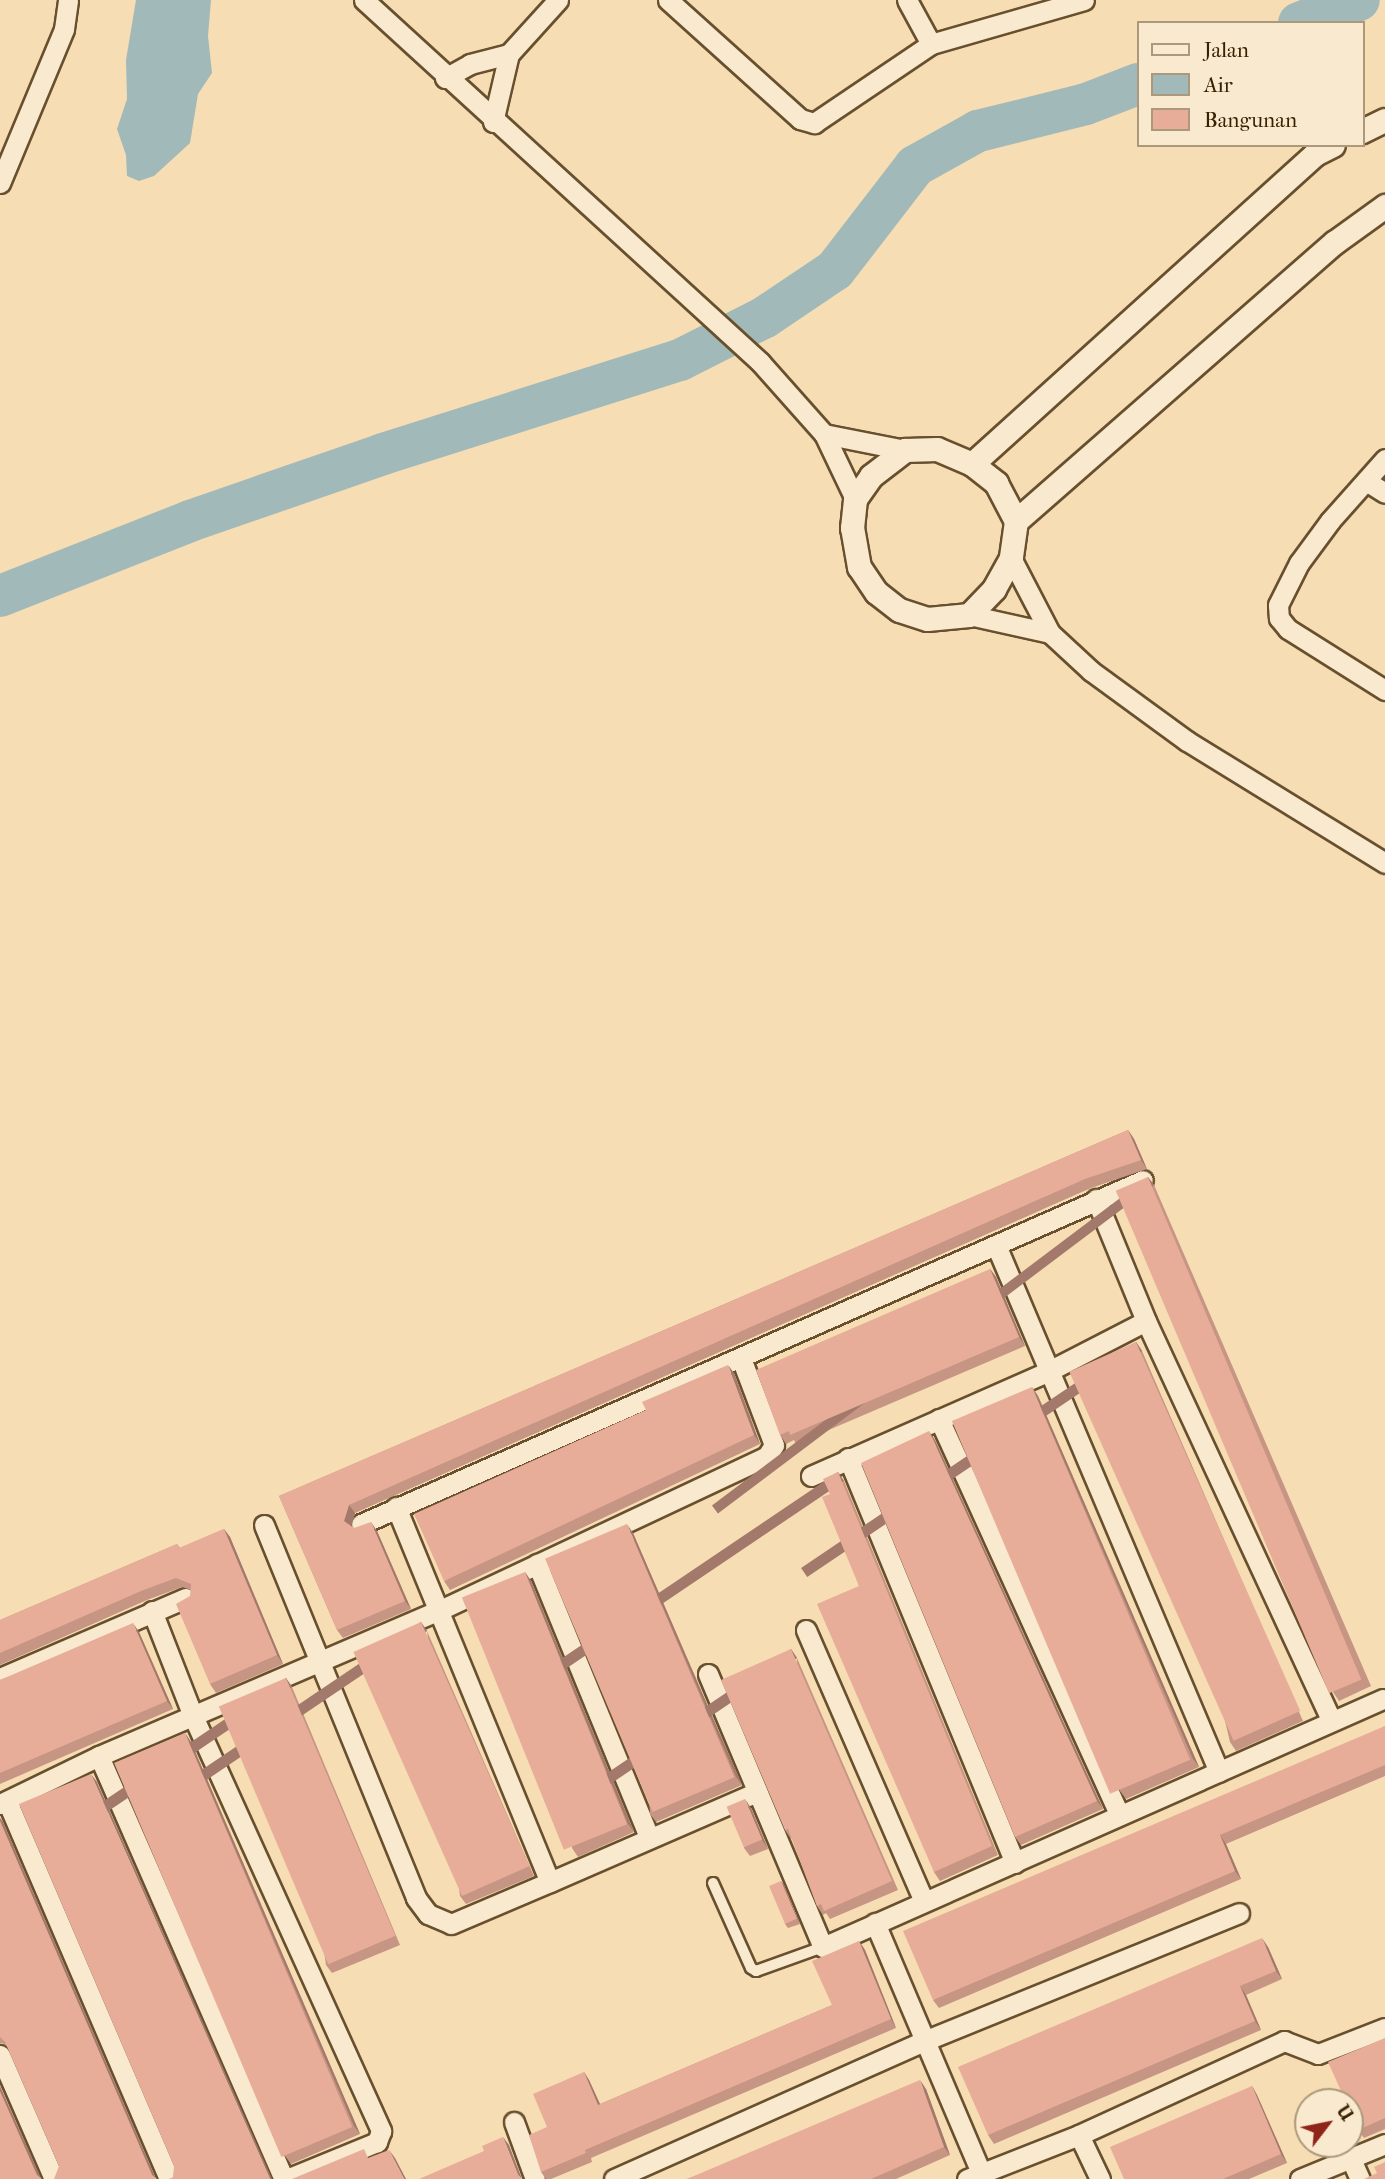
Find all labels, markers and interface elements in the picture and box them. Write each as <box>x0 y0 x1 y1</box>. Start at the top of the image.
legend <box>1136 21 1364 147</box>
text: Jalan <box>1204 38 1249 62</box>
text: Air <box>1204 73 1233 97</box>
text: Bangunan <box>1204 108 1297 132</box>
north arrow <box>1294 2088 1364 2158</box>
text: U <box>1332 2101 1358 2125</box>

